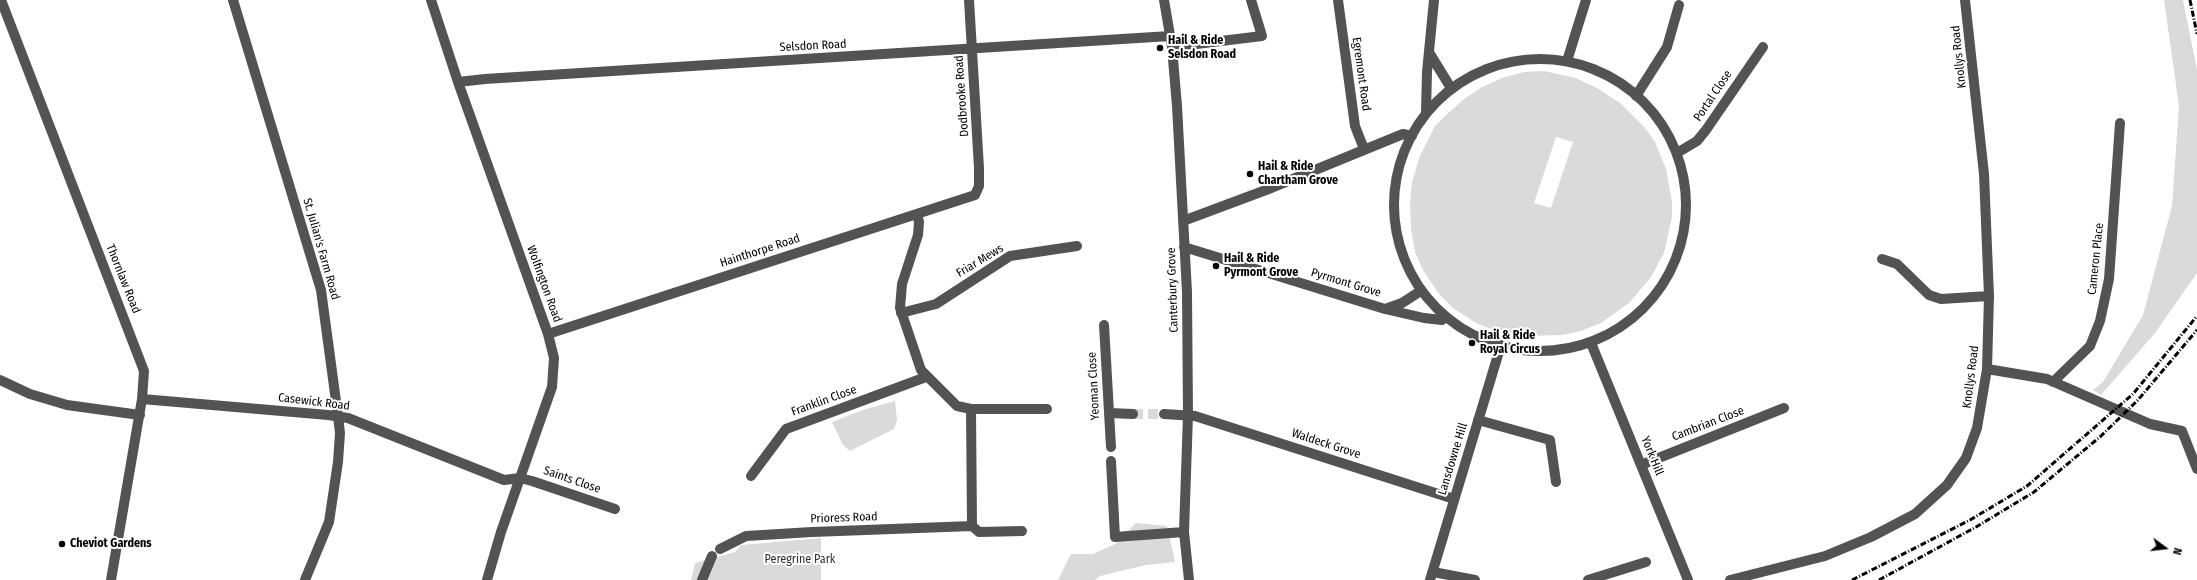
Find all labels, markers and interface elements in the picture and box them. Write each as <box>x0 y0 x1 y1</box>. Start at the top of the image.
street label: Knollys Road <box>1949 25 1969 89</box>
place label: Hail & Ride Selsdon Road <box>1168 34 1236 62</box>
street label: Egremont Road <box>1349 36 1373 112</box>
street label: Selsdon Road <box>779 37 847 55</box>
marker: Hail & Ride Selsdon Road <box>1155 43 1165 53</box>
street label: Dodbrooke Road <box>952 55 972 137</box>
street label: Portal Close <box>1691 68 1735 124</box>
place label: Hail & Ride Chartham Grove <box>1258 160 1338 188</box>
marker: Hail & Ride Chartham Grove <box>1245 169 1255 179</box>
street label: St. Julian's Farm Road <box>300 197 342 301</box>
street label: Cameron Place <box>2085 222 2107 296</box>
street label: Hainthorpe Road <box>718 231 802 271</box>
street label: Friar Mews <box>954 241 1006 281</box>
street label: Thornlaw Road <box>103 242 143 316</box>
street label: Wolfington Road <box>523 244 565 324</box>
street label: Canterbury Grove <box>1164 247 1182 333</box>
place label: Hail & Ride Pyrmont Grove <box>1224 252 1298 280</box>
marker: Hail & Ride Pyrmont Grove <box>1211 261 1221 271</box>
street label: Pyrmont Grove <box>1309 266 1383 300</box>
place label: Hail & Ride Royal Circus <box>1480 329 1540 357</box>
marker: Hail & Ride Royal Circus <box>1467 338 1477 348</box>
street label: Knollys Road <box>1960 345 1982 409</box>
street label: Yeoman Close <box>1085 352 1103 420</box>
street label: Franklin Close <box>789 383 859 419</box>
street label: Casewick Road <box>277 390 351 414</box>
street label: Cambrian Close <box>1670 404 1746 444</box>
street label: Lansdowne Hill <box>1435 421 1471 497</box>
street label: Waldeck Grove <box>1290 426 1362 462</box>
street label: York Hill <box>1638 434 1666 478</box>
street label: Saints Close <box>542 464 602 496</box>
street label: Prioress Road <box>810 510 878 526</box>
north arrow <box>2145 528 2185 568</box>
place label: Cheviot Gardens <box>70 537 152 551</box>
marker: Cheviot Gardens <box>57 539 67 549</box>
text: N <box>2170 546 2184 556</box>
park label: Peregrine Park <box>765 553 835 567</box>

